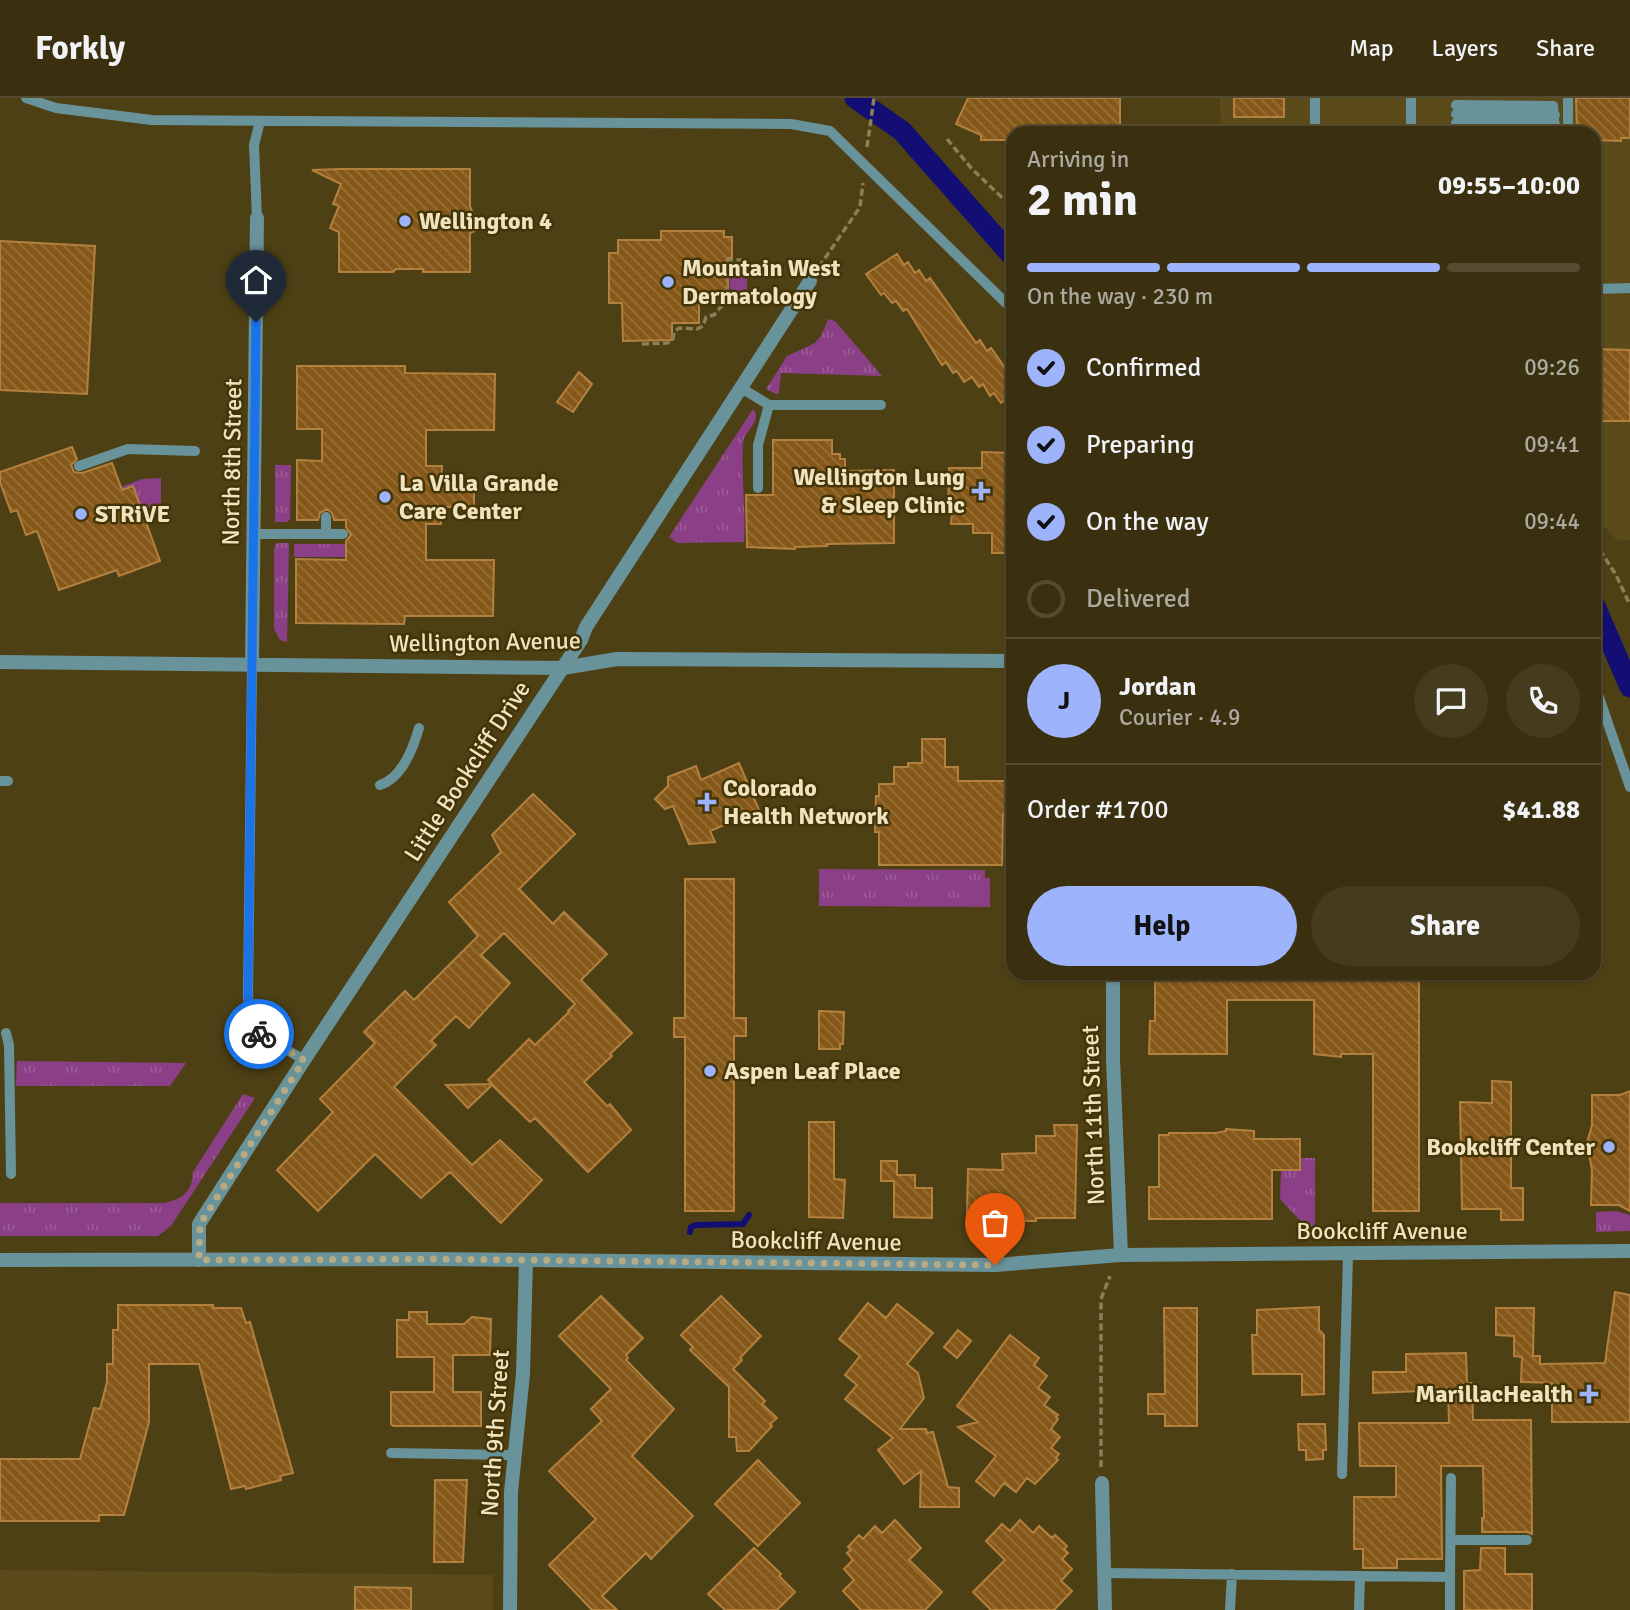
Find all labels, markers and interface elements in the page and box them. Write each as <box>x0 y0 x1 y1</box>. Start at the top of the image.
text: Forkly <box>35 28 125 69</box>
text: Map <box>1349 33 1394 63</box>
text: Layers <box>1432 33 1498 63</box>
text: Share <box>1536 33 1595 63</box>
text: Arriving in <box>1027 145 1129 174</box>
text: 09:55–10:00 <box>1438 170 1580 202</box>
text: 2 min <box>1027 172 1138 228</box>
place label: Wellington 4 <box>419 206 552 236</box>
marker: Wellington 4 <box>397 213 413 229</box>
pin <box>226 250 286 322</box>
place label: Mountain West Dermatology <box>682 253 840 311</box>
icon: home <box>237 261 275 299</box>
marker: Mountain West Dermatology <box>660 274 676 290</box>
text: On the way · 230 m <box>1027 282 1213 311</box>
icon: check <box>1027 349 1065 387</box>
text: Confirmed <box>1086 352 1201 384</box>
text: 09:26 <box>1524 353 1580 382</box>
street label: North 8th Street <box>216 378 248 546</box>
icon: check <box>1027 426 1065 464</box>
text: Preparing <box>1086 429 1194 461</box>
text: 09:41 <box>1524 430 1580 459</box>
place label: Wellington Lung & Sleep Clinic <box>793 462 965 520</box>
place label: La Villa Grande Care Center <box>399 468 559 526</box>
marker: Wellington Lung & Sleep Clinic <box>971 481 991 501</box>
marker: La Villa Grande Care Center <box>377 489 393 505</box>
place label: STRiVE <box>95 499 170 529</box>
icon: check <box>1027 503 1065 541</box>
marker: STRiVE <box>73 506 89 522</box>
text: On the way <box>1086 506 1209 538</box>
text: 09:44 <box>1524 507 1580 536</box>
text: Delivered <box>1086 583 1191 615</box>
street label: Wellington Avenue <box>389 625 581 659</box>
button: chat <box>1414 664 1488 738</box>
button: phone <box>1506 664 1580 738</box>
text: Jordan <box>1119 671 1196 703</box>
street label: Little Bookcliff Drive <box>397 675 537 867</box>
text: J <box>1058 685 1070 717</box>
text: Courier · 4.9 <box>1119 703 1240 732</box>
place label: Colorado Health Network <box>723 773 889 831</box>
marker: Colorado Health Network <box>697 792 717 812</box>
text: Order #1700 <box>1027 794 1168 826</box>
text: $41.88 <box>1502 794 1580 826</box>
button: Help <box>1027 886 1297 966</box>
button: Share <box>1311 886 1580 966</box>
courier <box>224 999 294 1069</box>
icon: bike <box>240 1015 278 1053</box>
street label: North 11th Street <box>1075 1024 1111 1206</box>
place label: Aspen Leaf Place <box>724 1056 901 1086</box>
marker: Aspen Leaf Place <box>702 1063 718 1079</box>
place label: Bookcliff Center <box>1426 1132 1595 1162</box>
marker: Bookcliff Center <box>1601 1139 1617 1155</box>
pin <box>965 1193 1025 1265</box>
icon: bag <box>976 1204 1014 1242</box>
street label: Bookcliff Avenue <box>1296 1216 1468 1246</box>
street label: Bookcliff Avenue <box>730 1225 902 1257</box>
street label: North 9th Street <box>474 1349 516 1517</box>
place label: MarillacHealth <box>1415 1379 1573 1409</box>
marker: MarillacHealth <box>1579 1384 1599 1404</box>

